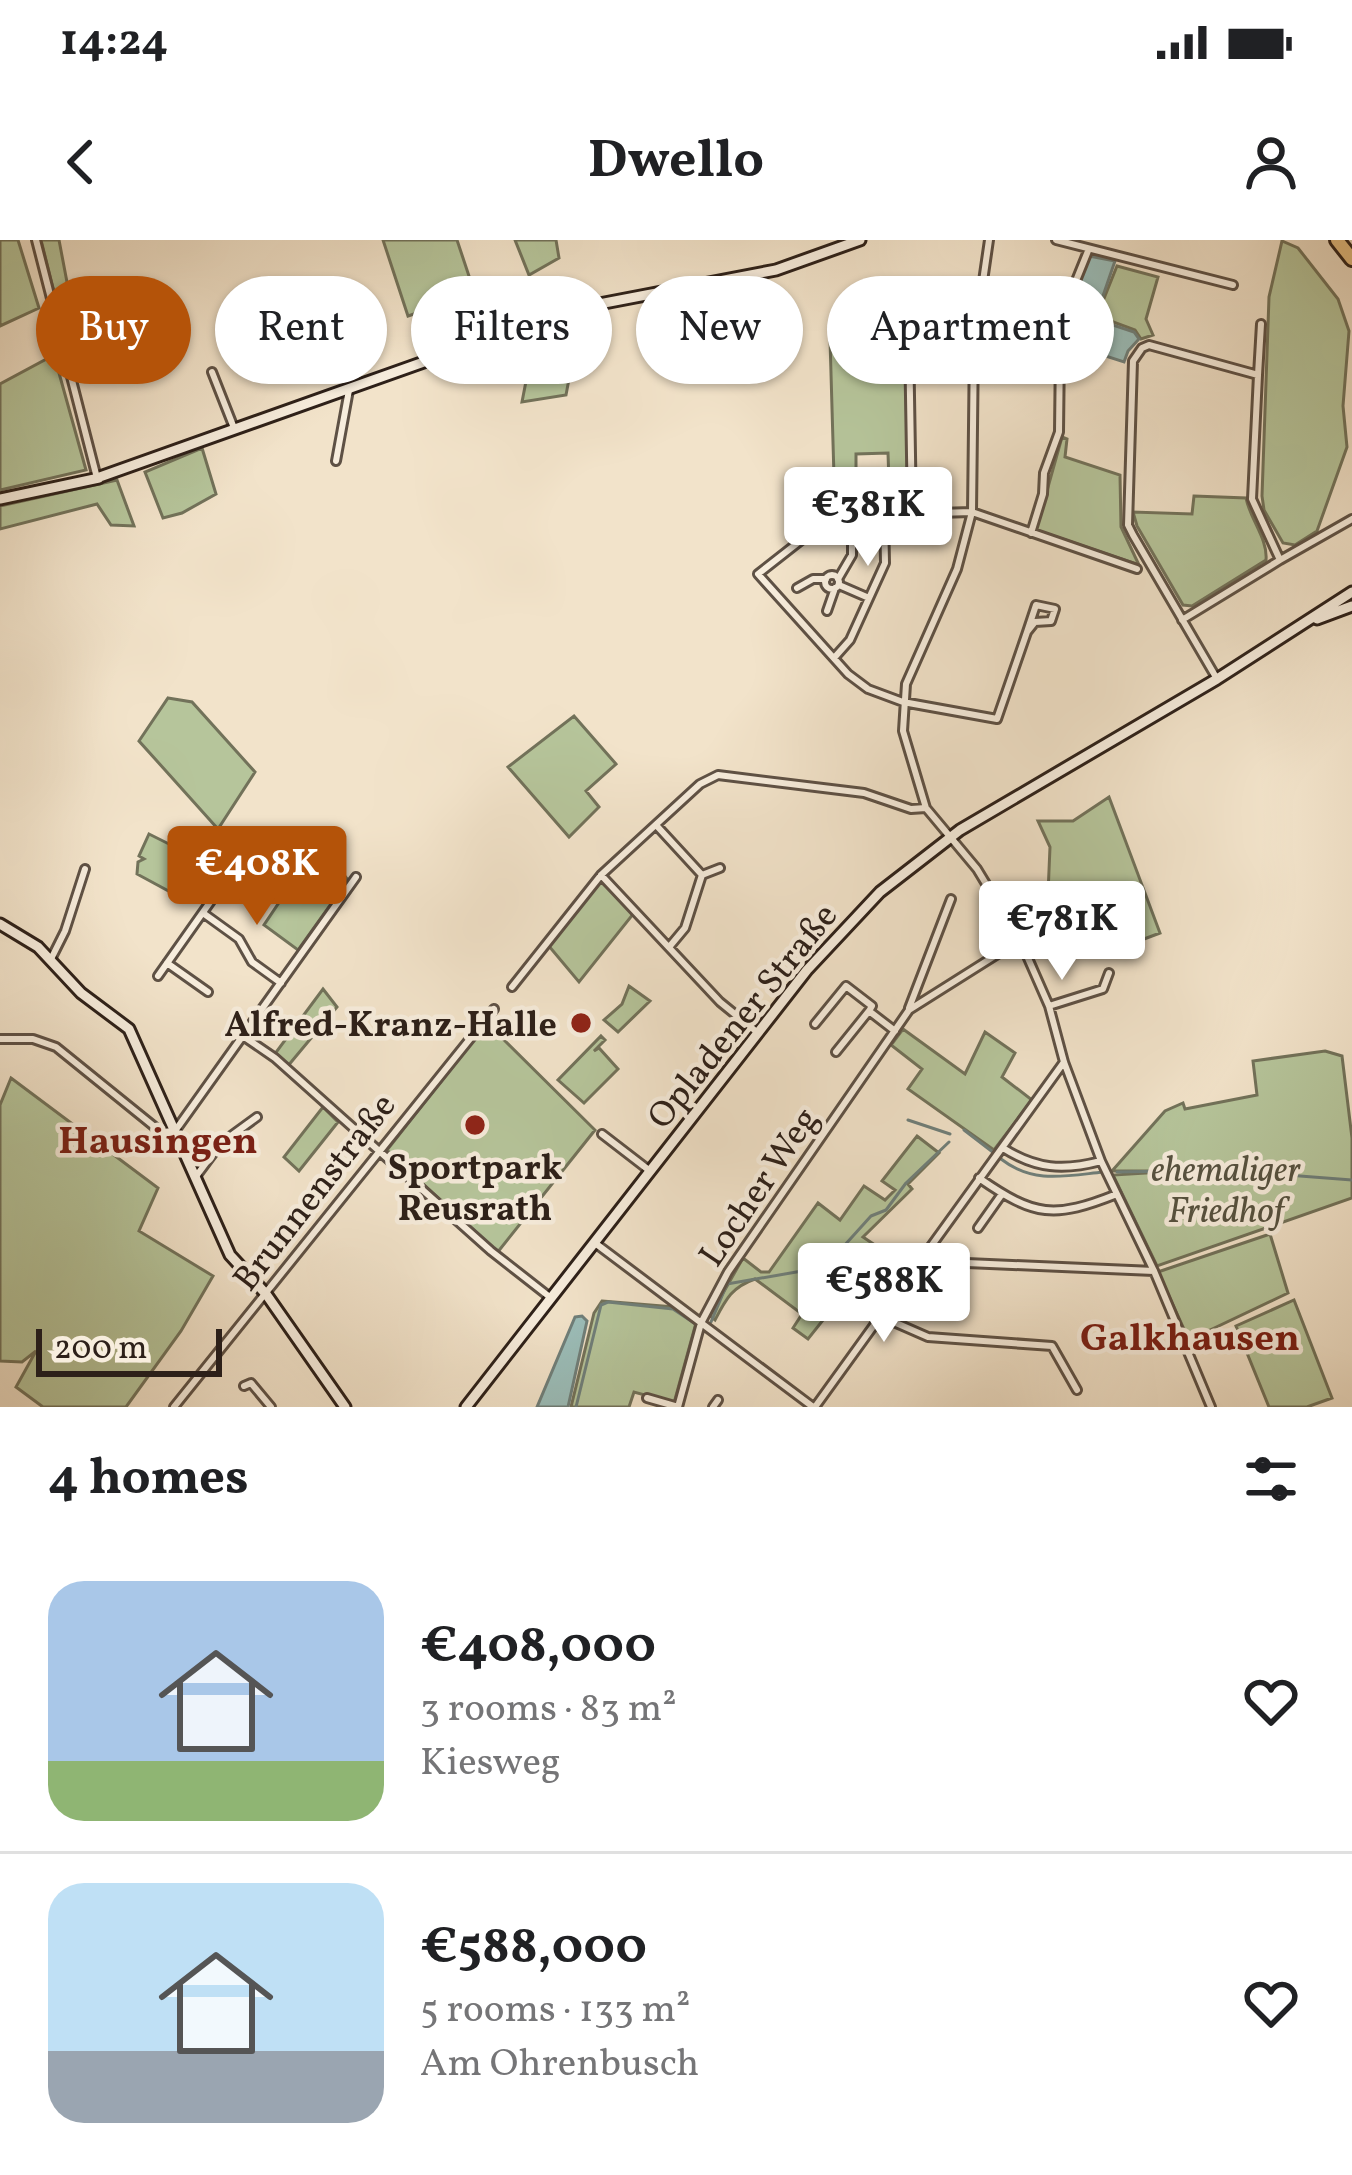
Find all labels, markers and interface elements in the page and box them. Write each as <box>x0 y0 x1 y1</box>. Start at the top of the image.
text: 14:24 <box>60 11 168 74</box>
text: Dwello <box>588 125 764 200</box>
icon: back <box>48 129 114 195</box>
icon: person <box>1238 129 1304 195</box>
chip: Buy <box>36 276 191 384</box>
chip: Rent <box>215 276 387 384</box>
chip: Filters <box>411 276 612 384</box>
chip: New <box>636 276 803 384</box>
chip: Apartment <box>827 276 1114 384</box>
pin: €381K <box>784 467 952 569</box>
text: €381K <box>811 479 925 533</box>
pin: €408K <box>173 826 341 928</box>
text: €408K <box>194 838 320 892</box>
pin: €781K <box>978 881 1146 983</box>
text: €781K <box>1006 893 1118 947</box>
street label: Opladener Straße <box>637 894 851 1141</box>
place label: Alfred-Kranz-Halle <box>224 1002 557 1052</box>
marker: Alfred-Kranz-Halle <box>568 1010 594 1036</box>
street label: Brunnenstraße <box>223 1084 409 1303</box>
street label: Locher Weg <box>688 1098 832 1278</box>
marker: Sportpark Reusrath <box>462 1112 488 1138</box>
district label: Hausingen <box>58 1116 258 1170</box>
place label: Sportpark Reusrath <box>387 1145 563 1236</box>
park label: ehemaliger Friedhof <box>1151 1147 1301 1238</box>
pin: €588K <box>800 1243 968 1345</box>
text: €588K <box>825 1255 943 1309</box>
district label: Galkhausen <box>1080 1313 1300 1367</box>
scale bar <box>36 1323 222 1376</box>
text: 200 m <box>54 1327 148 1373</box>
text: 4 homes <box>48 1444 249 1515</box>
icon: filters <box>1238 1446 1304 1512</box>
text: €408,000 <box>420 1612 656 1683</box>
icon: home <box>144 1629 288 1773</box>
icon: heart <box>1238 1668 1304 1734</box>
text: 3 rooms · 83 m² <box>420 1683 677 1737</box>
text: Kiesweg <box>420 1737 561 1791</box>
text: €588,000 <box>420 1913 647 1984</box>
icon: home <box>144 1931 288 2075</box>
icon: heart <box>1238 1970 1304 2036</box>
text: 5 rooms · 133 m² <box>420 1984 690 2038</box>
text: Am Ohrenbusch <box>420 2038 699 2092</box>

